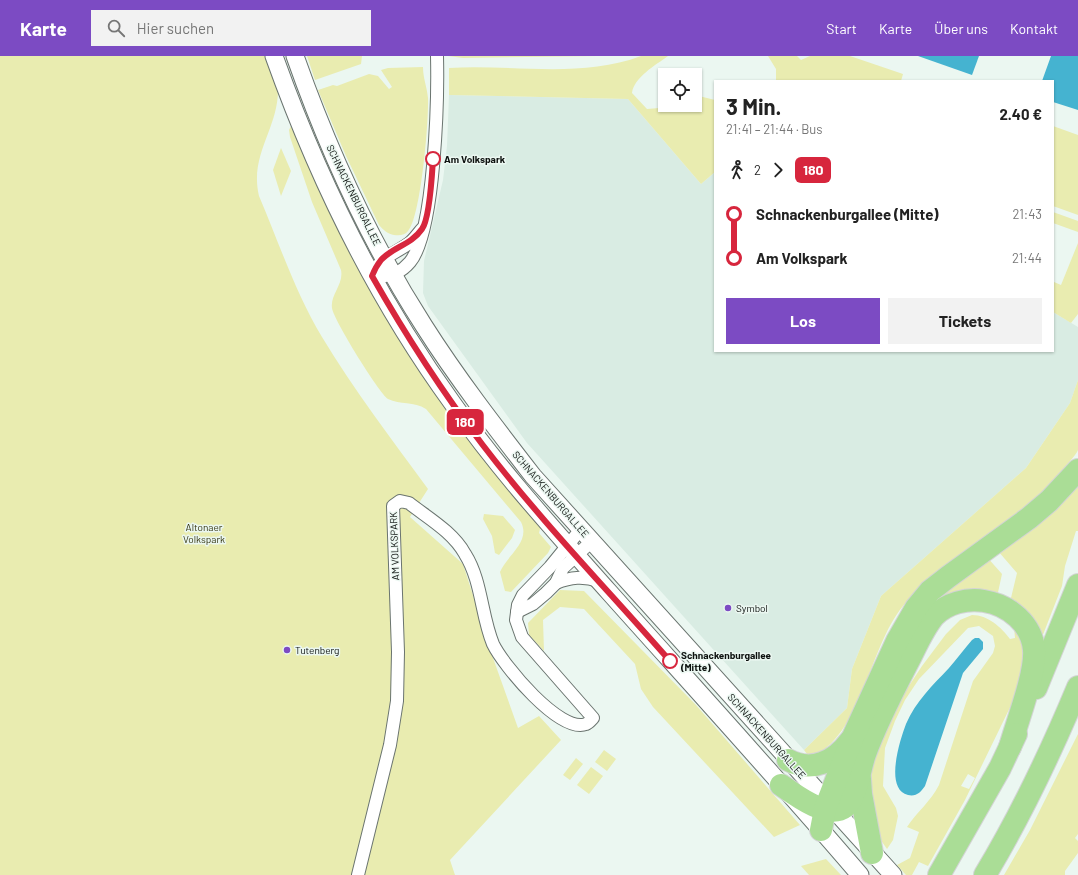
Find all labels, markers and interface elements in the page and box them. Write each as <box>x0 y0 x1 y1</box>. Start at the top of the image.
search box <box>91 10 371 46</box>
text: Karte <box>20 17 67 40</box>
icon: search <box>105 17 127 39</box>
text: Hier suchen <box>137 19 214 37</box>
text: Start <box>826 20 857 37</box>
text: Karte <box>879 20 912 37</box>
text: Über uns <box>934 20 988 37</box>
text: Kontakt <box>1010 20 1058 37</box>
map controls <box>658 68 702 112</box>
button: locate <box>658 68 702 112</box>
text: 3 Min. <box>726 93 781 119</box>
text: 2.40 € <box>999 105 1042 123</box>
text: 21:41 – 21:44 · Bus <box>726 121 823 137</box>
street label: SCHNACKENBURGALLEE <box>324 143 384 247</box>
marker: Am Volkspark <box>425 151 441 167</box>
place label: Am Volkspark <box>444 153 506 165</box>
icon: walk <box>726 159 748 181</box>
icon: forward <box>767 159 789 181</box>
text: 180 <box>803 161 823 178</box>
text: 2 <box>754 162 761 178</box>
text: Schnackenburgallee (Mitte) <box>756 205 939 223</box>
text: 21:43 <box>1012 206 1042 222</box>
text: Am Volkspark <box>756 249 848 267</box>
text: 21:44 <box>1012 250 1042 266</box>
button: Los <box>726 298 880 344</box>
button: Tickets <box>888 298 1042 344</box>
line badge: 180 <box>442 409 488 435</box>
text: 180 <box>455 413 475 430</box>
street label: SCHNACKENBURGALLEE <box>510 448 592 540</box>
street label: AM VOLKSPARK <box>387 511 401 581</box>
park label: Altonaer Volkspark <box>183 521 225 545</box>
place label: Symbol <box>736 602 768 614</box>
marker: Symbol <box>723 603 733 613</box>
place label: Tutenberg <box>295 644 339 656</box>
marker: Tutenberg <box>282 645 292 655</box>
place label: Schnackenburgallee (Mitte) <box>680 649 772 673</box>
marker: Schnackenburgallee (Mitte) <box>662 653 678 669</box>
street label: SCHNACKENBURGALLEE <box>726 691 808 781</box>

